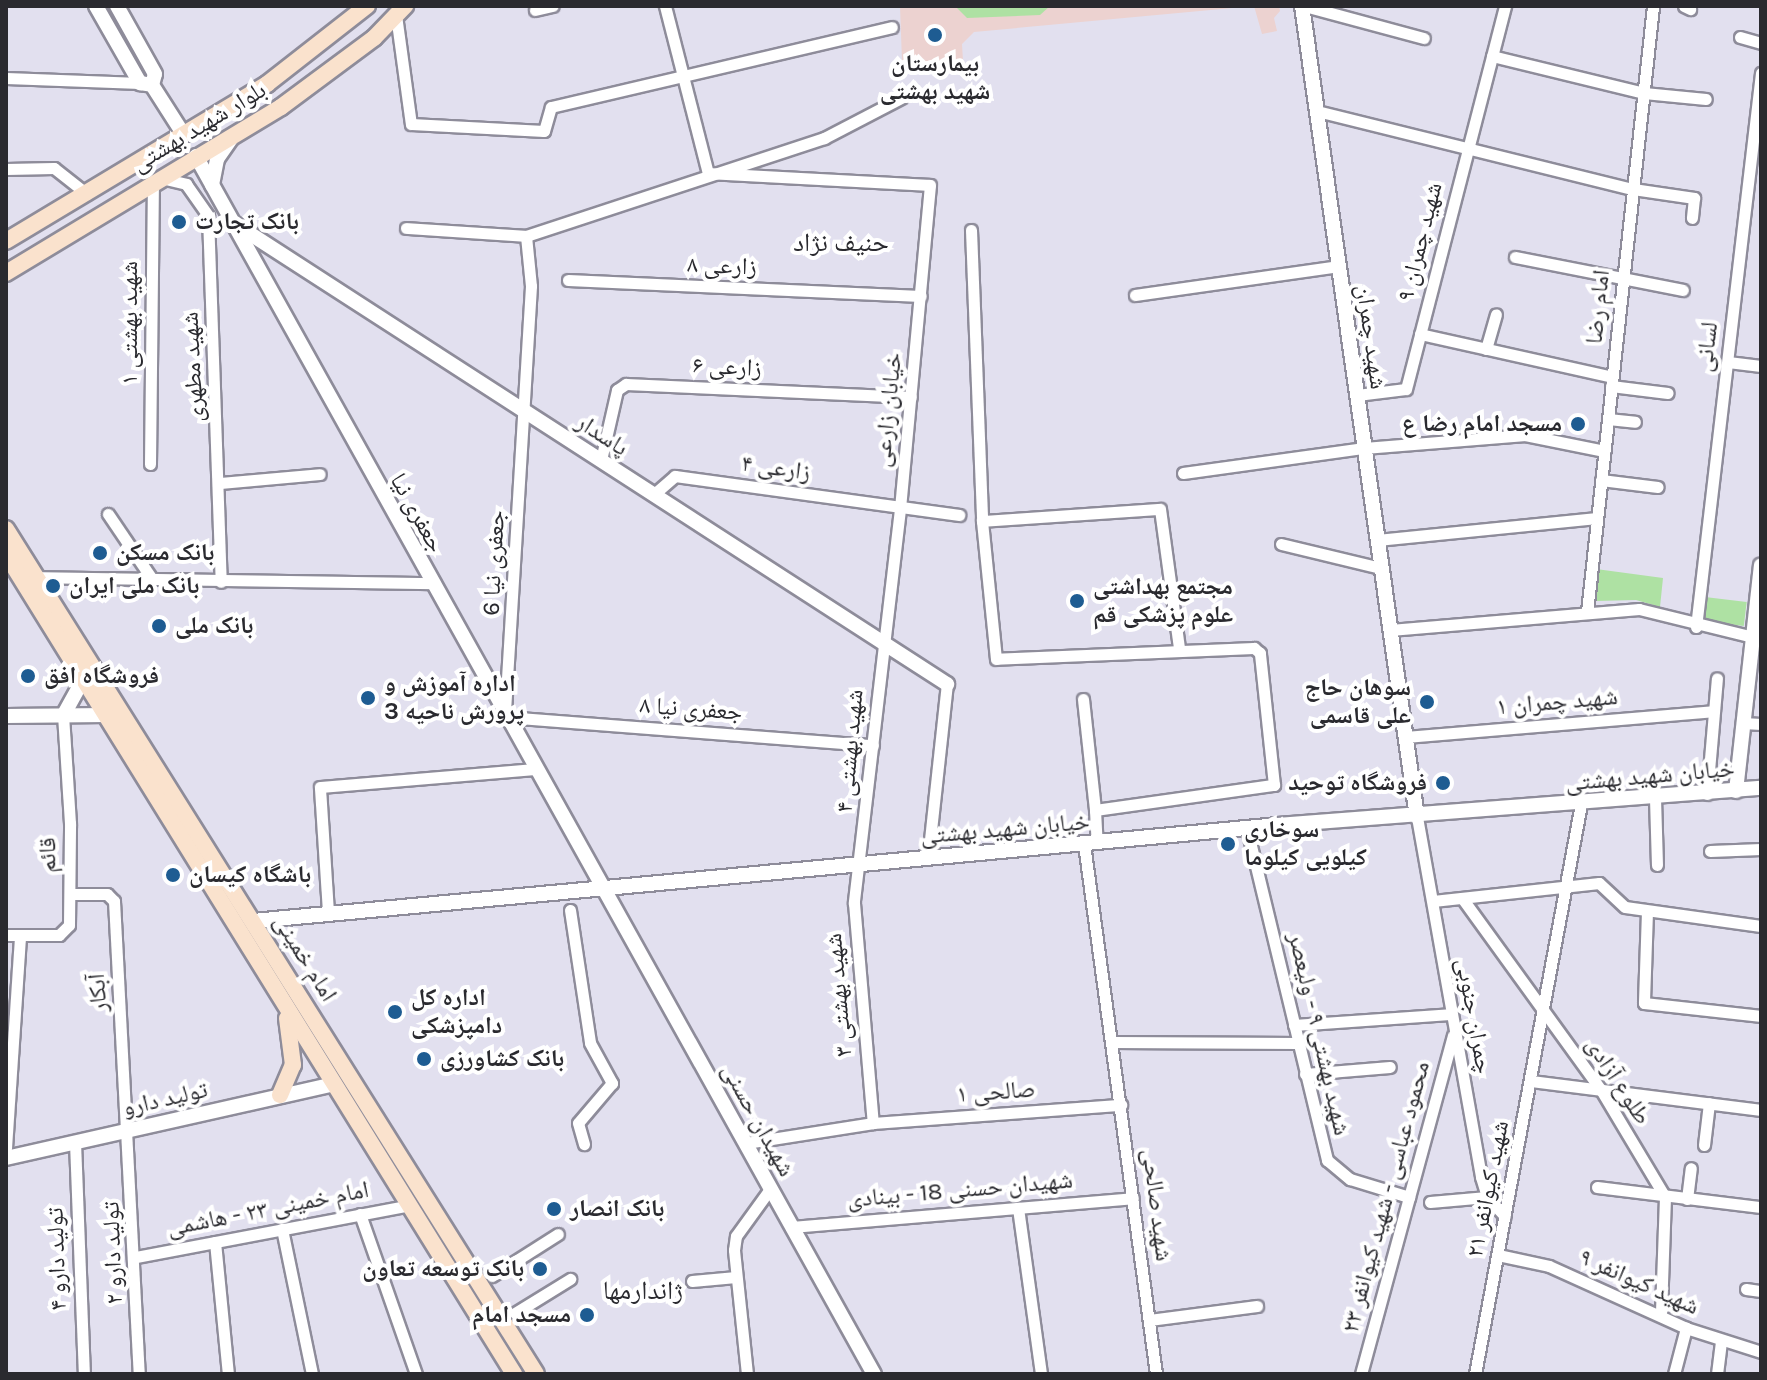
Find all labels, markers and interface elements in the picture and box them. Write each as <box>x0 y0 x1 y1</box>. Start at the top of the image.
marker: بیمارستان شهید بهشتی <box>924 24 946 46</box>
place label: بیمارستان شهید بهشتی <box>880 50 990 106</box>
street label: بلوار شهید بهشتی <box>127 76 271 178</box>
street label: شهید چمران ۹ <box>1391 179 1449 305</box>
place label: بانک تجارت <box>195 208 299 236</box>
marker: بانک تجارت <box>170 213 188 231</box>
district label: حنیف نژاد <box>793 227 889 259</box>
street label: زارعی ۸ <box>687 250 757 282</box>
street label: شهید بهشتی ۱ <box>116 261 144 385</box>
street label: امام رضا <box>1580 269 1616 345</box>
street label: شهید چمران <box>1349 283 1393 391</box>
street label: شهید مطهری <box>176 311 210 423</box>
street label: لسانی <box>1690 320 1724 374</box>
street label: زارعی ۶ <box>692 351 762 383</box>
street label: خیابان زارعی <box>868 351 908 469</box>
street label: پاسدار <box>570 408 634 462</box>
place label: مسجد امام رضا ع <box>1402 410 1562 438</box>
marker: مسجد امام رضا ع <box>1569 415 1587 433</box>
street label: زارعی ۴ <box>740 449 812 487</box>
street label: جعفری نیا <box>384 468 450 558</box>
street label: جعفری نیا 6 <box>477 510 511 616</box>
place label: بانک مسکن <box>116 539 214 567</box>
marker: بانک مسکن <box>91 544 109 562</box>
place label: بانک ملی ایران <box>69 572 199 600</box>
place label: مجتمع بهداشتی علوم پزشکی قم <box>1093 573 1233 629</box>
marker: بانک ملی ایران <box>44 577 62 595</box>
marker: مجتمع بهداشتی علوم پزشکی قم <box>1068 592 1086 610</box>
place label: بانک ملی <box>175 612 253 640</box>
marker: بانک ملی <box>150 617 168 635</box>
place label: فروشگاه افق <box>44 662 159 690</box>
marker: فروشگاه افق <box>19 667 37 685</box>
place label: اداره آموزش و پرورش ناحیه 3 <box>384 670 524 726</box>
place label: سوهان حاج علی قاسمی <box>1304 674 1411 730</box>
street label: شهید چمران ۱ <box>1495 682 1619 722</box>
street label: شهید بهشتی ۴ <box>830 688 870 814</box>
marker: اداره آموزش و پرورش ناحیه 3 <box>359 689 377 707</box>
street label: جعفری نیا ۸ <box>639 691 743 727</box>
marker: سوهان حاج علی قاسمی <box>1418 693 1436 711</box>
street label: خیابان شهید بهشتی <box>1564 754 1736 798</box>
place label: فروشگاه توحید <box>1288 769 1427 797</box>
marker: فروشگاه توحید <box>1434 774 1452 792</box>
street label: خیابان شهید بهشتی <box>919 807 1091 851</box>
place label: سوخاری کیلویی کیلوما <box>1244 816 1367 872</box>
marker: سوخاری کیلویی کیلوما <box>1219 835 1237 853</box>
street label: قائم <box>34 837 62 873</box>
place label: باشگاه کیسان <box>189 861 311 889</box>
marker: باشگاه کیسان <box>164 866 182 884</box>
street label: امام خمینی <box>267 909 343 1007</box>
street label: شهید بهشتی ۹ - ولیعصر <box>1282 930 1356 1138</box>
street label: شهید بهشتی ۳ <box>819 932 859 1058</box>
street label: چمران جنوبی <box>1450 956 1498 1076</box>
street label: آبکار <box>82 973 114 1013</box>
place label: اداره کل دامپزشکی <box>411 984 502 1040</box>
marker: اداره کل دامپزشکی <box>386 1003 404 1021</box>
street label: طلوع آزادی <box>1579 1032 1657 1130</box>
place label: بانک کشاورزی <box>440 1045 564 1073</box>
marker: بانک کشاورزی <box>415 1050 433 1068</box>
street label: شهیدان حسنی <box>715 1058 801 1182</box>
street label: محمود عباسی - شهید کیوانفر ۲۳ <box>1336 1058 1436 1336</box>
street label: تولید دارو <box>120 1075 210 1123</box>
street label: صالحی ۱ <box>956 1075 1036 1109</box>
street label: شهید کیوانفر ۲۱ <box>1461 1118 1515 1260</box>
street label: شهید صالحی <box>1136 1147 1178 1263</box>
street label: شهیدان حسنی 18 - بینادی <box>846 1166 1074 1214</box>
street label: امام خمینی ۲۳ - هاشمی <box>165 1175 371 1243</box>
place label: بانک انصار <box>570 1195 664 1223</box>
marker: بانک انصار <box>545 1200 563 1218</box>
street label: تولید دارو ۲ <box>97 1201 129 1305</box>
street label: تولید دارو ۴ <box>41 1207 73 1311</box>
street label: شهید کیوانفر ۹ <box>1575 1243 1703 1321</box>
place label: بانک توسعه تعاون <box>362 1255 524 1283</box>
marker: بانک توسعه تعاون <box>531 1260 549 1278</box>
district label: ژاندارمها <box>603 1275 683 1307</box>
place label: مسجد امام <box>472 1301 571 1329</box>
marker: مسجد امام <box>578 1306 596 1324</box>

